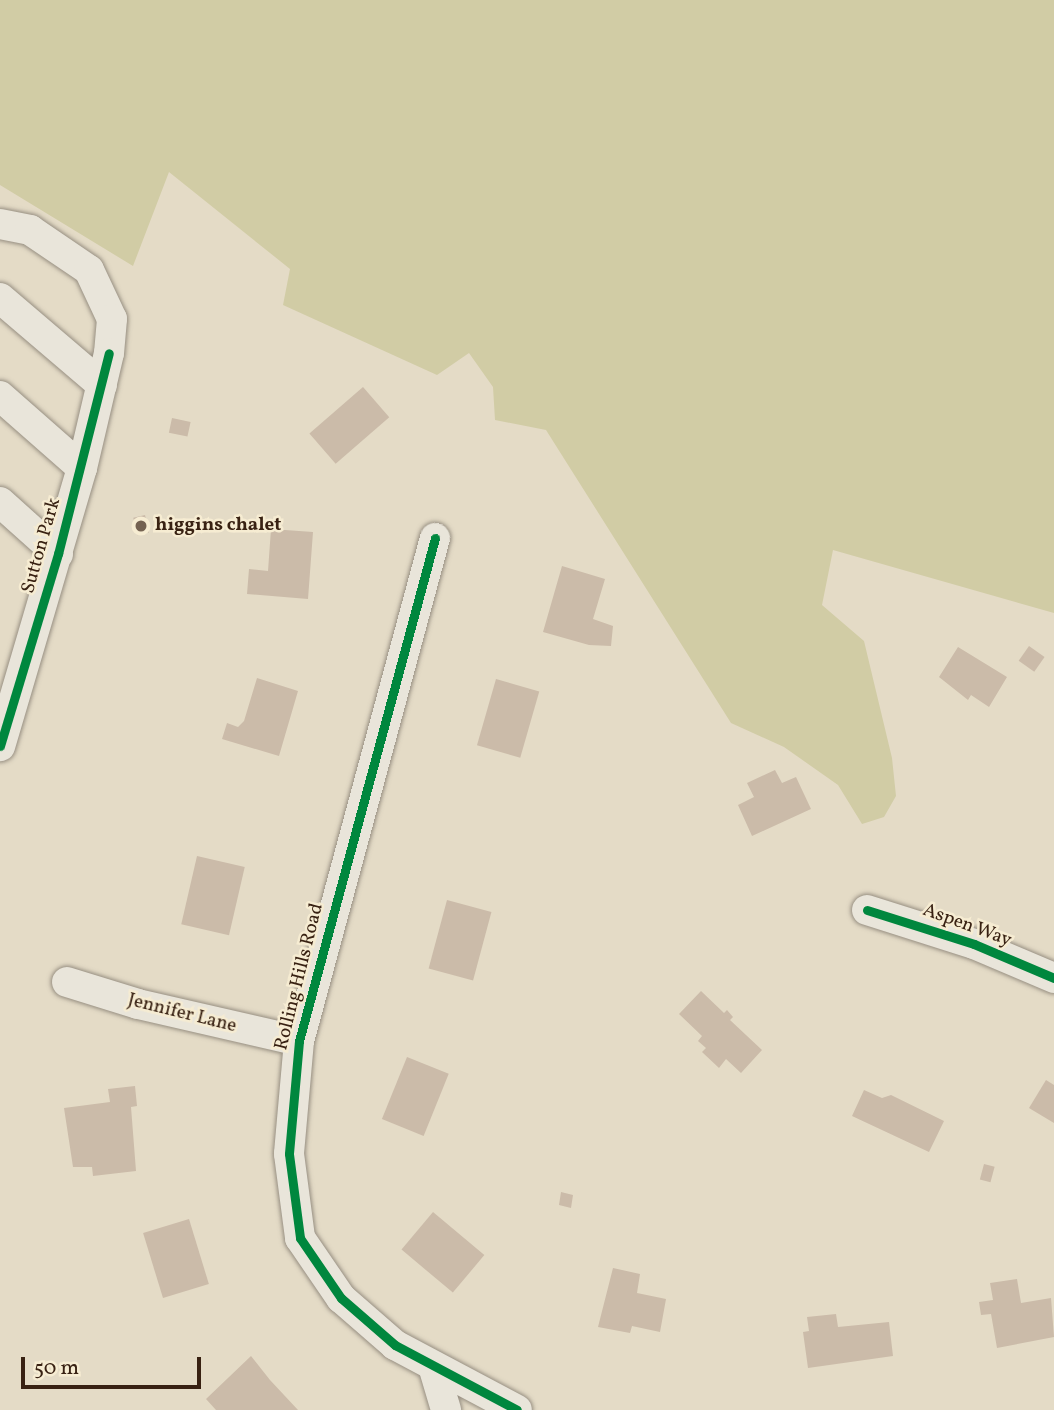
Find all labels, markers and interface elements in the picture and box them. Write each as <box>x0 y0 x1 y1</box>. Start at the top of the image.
street label: Sutton Park <box>18 496 66 596</box>
place label: higgins chalet <box>155 515 281 537</box>
marker: higgins chalet <box>133 518 149 534</box>
street label: Aspen Way <box>919 899 1015 953</box>
street label: Rolling Hills Road <box>271 901 329 1053</box>
street label: Jennifer Lane <box>125 989 239 1039</box>
scale bar <box>24 1344 205 1388</box>
text: 50 m <box>34 1354 79 1383</box>

